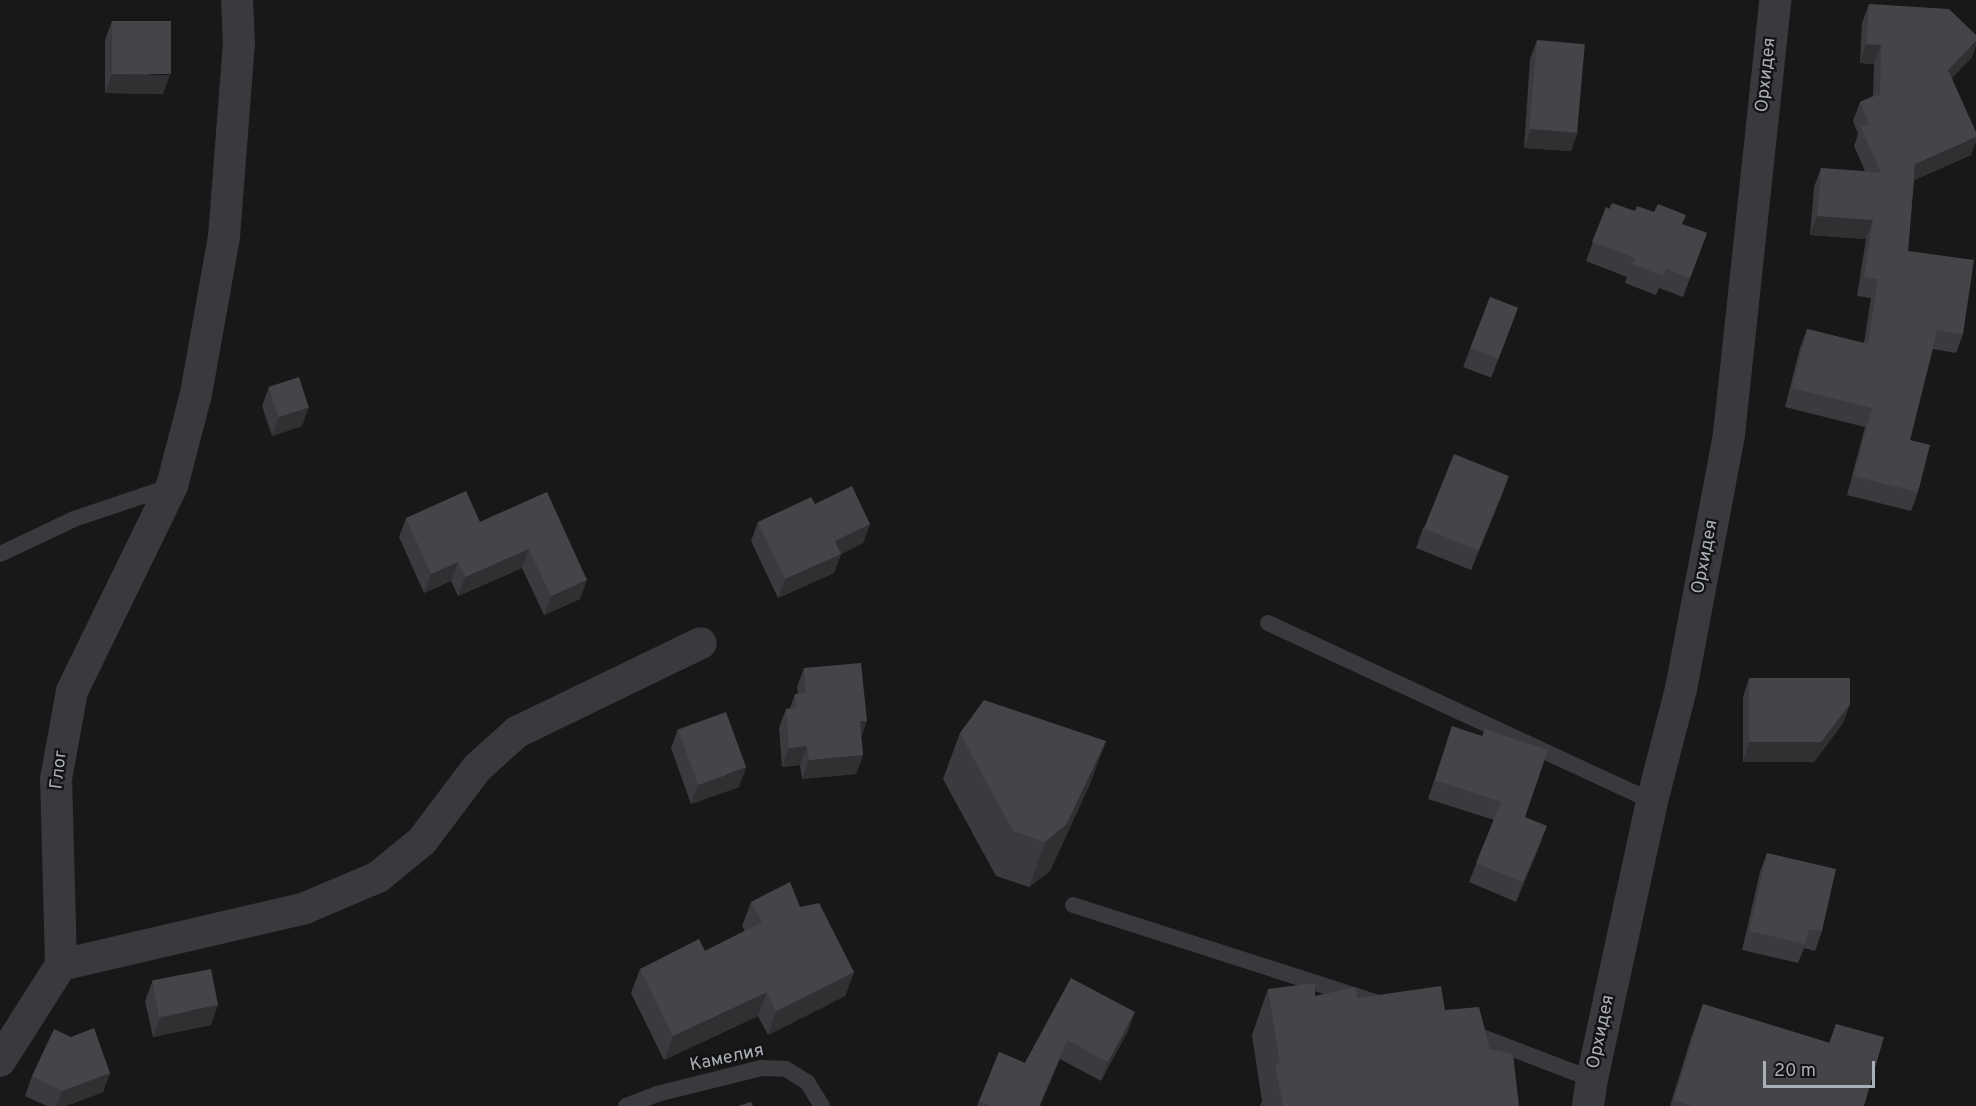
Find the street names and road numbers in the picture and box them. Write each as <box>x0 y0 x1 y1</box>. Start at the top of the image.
street label: Орхидея <box>1752 37 1782 113</box>
street label: Орхидея <box>1688 518 1724 596</box>
street label: Глог <box>47 749 73 791</box>
street label: Орхидея <box>1584 993 1620 1071</box>
street label: Камелия <box>688 1041 766 1077</box>

